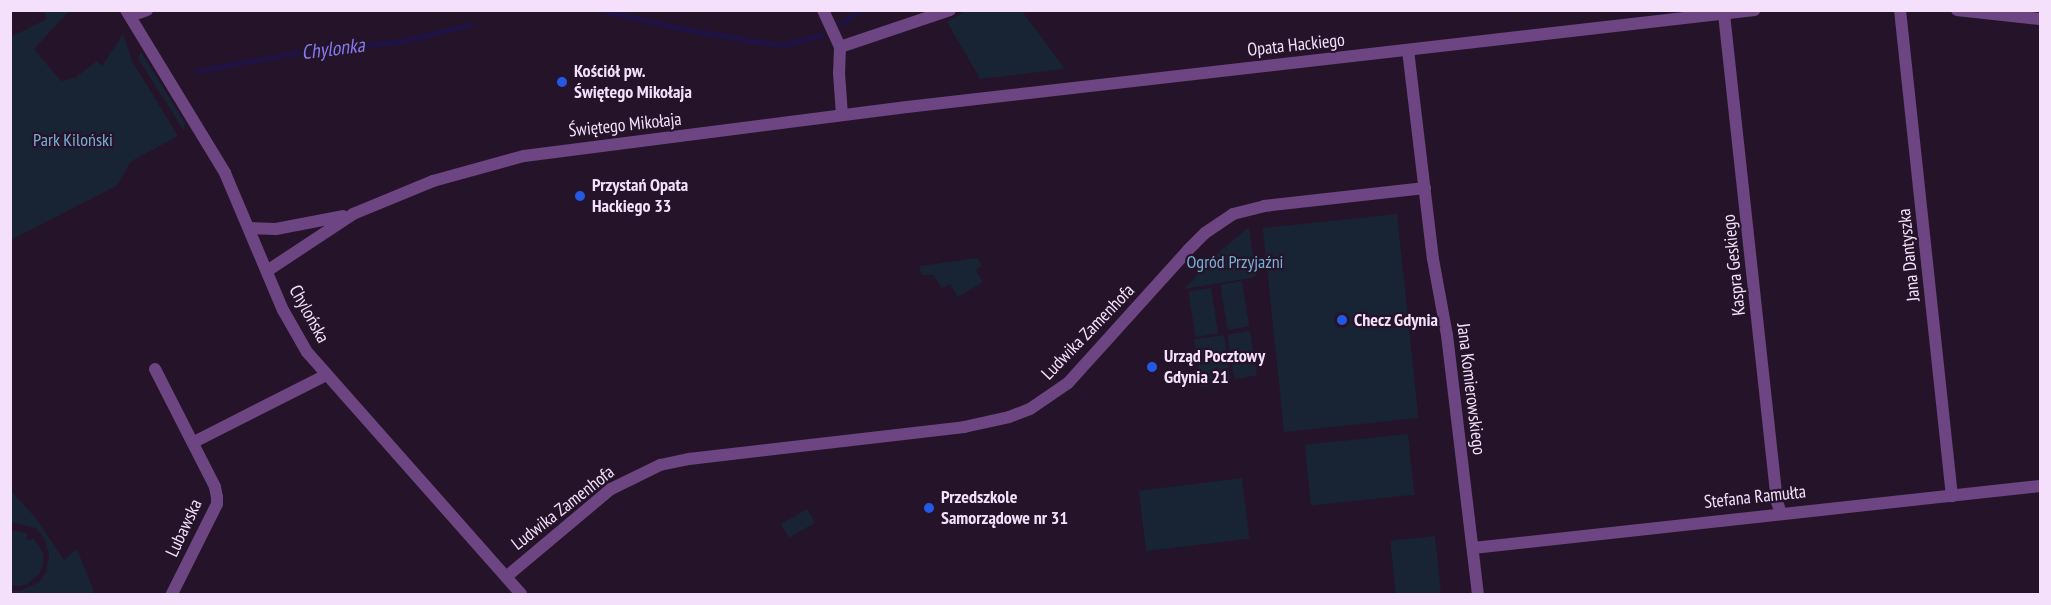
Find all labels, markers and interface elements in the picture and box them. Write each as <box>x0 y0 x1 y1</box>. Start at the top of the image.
street label: Opata Hackiego <box>1246 29 1346 61</box>
water label: Chylonka <box>300 33 366 65</box>
place label: Kościół pw. Świętego Mikołaja <box>574 61 692 104</box>
marker: Kościół pw. Świętego Mikołaja <box>555 75 569 89</box>
street label: Świętego Mikołaja <box>567 108 683 142</box>
park label: Park Kiloński <box>33 129 113 151</box>
place label: Przystań Opata Hackiego 33 <box>592 175 688 218</box>
marker: Przystań Opata Hackiego 33 <box>573 189 587 203</box>
street label: Jana Dantyszka <box>1893 207 1925 303</box>
street label: Kaspra Geskiego <box>1718 213 1750 317</box>
park label: Ogród Przyjaźni <box>1186 251 1284 273</box>
street label: Ludwika Zamenhofa <box>1037 280 1139 384</box>
street label: Chylońska <box>284 281 334 347</box>
place label: Checz Gdynia <box>1354 309 1439 331</box>
marker: Checz Gdynia <box>1335 313 1349 327</box>
street label: Jana Komierowskiego <box>1452 322 1490 456</box>
place label: Urząd Pocztowy Gdynia 21 <box>1164 346 1265 388</box>
marker: Urząd Pocztowy Gdynia 21 <box>1145 360 1159 374</box>
street label: Ludwika Zamenhofa <box>507 461 619 555</box>
street label: Stefana Ramułta <box>1703 481 1807 513</box>
place label: Przedszkole Samorządowe nr 31 <box>941 487 1068 530</box>
street label: Lubawska <box>161 496 207 560</box>
marker: Przedszkole Samorządowe nr 31 <box>922 501 936 515</box>

